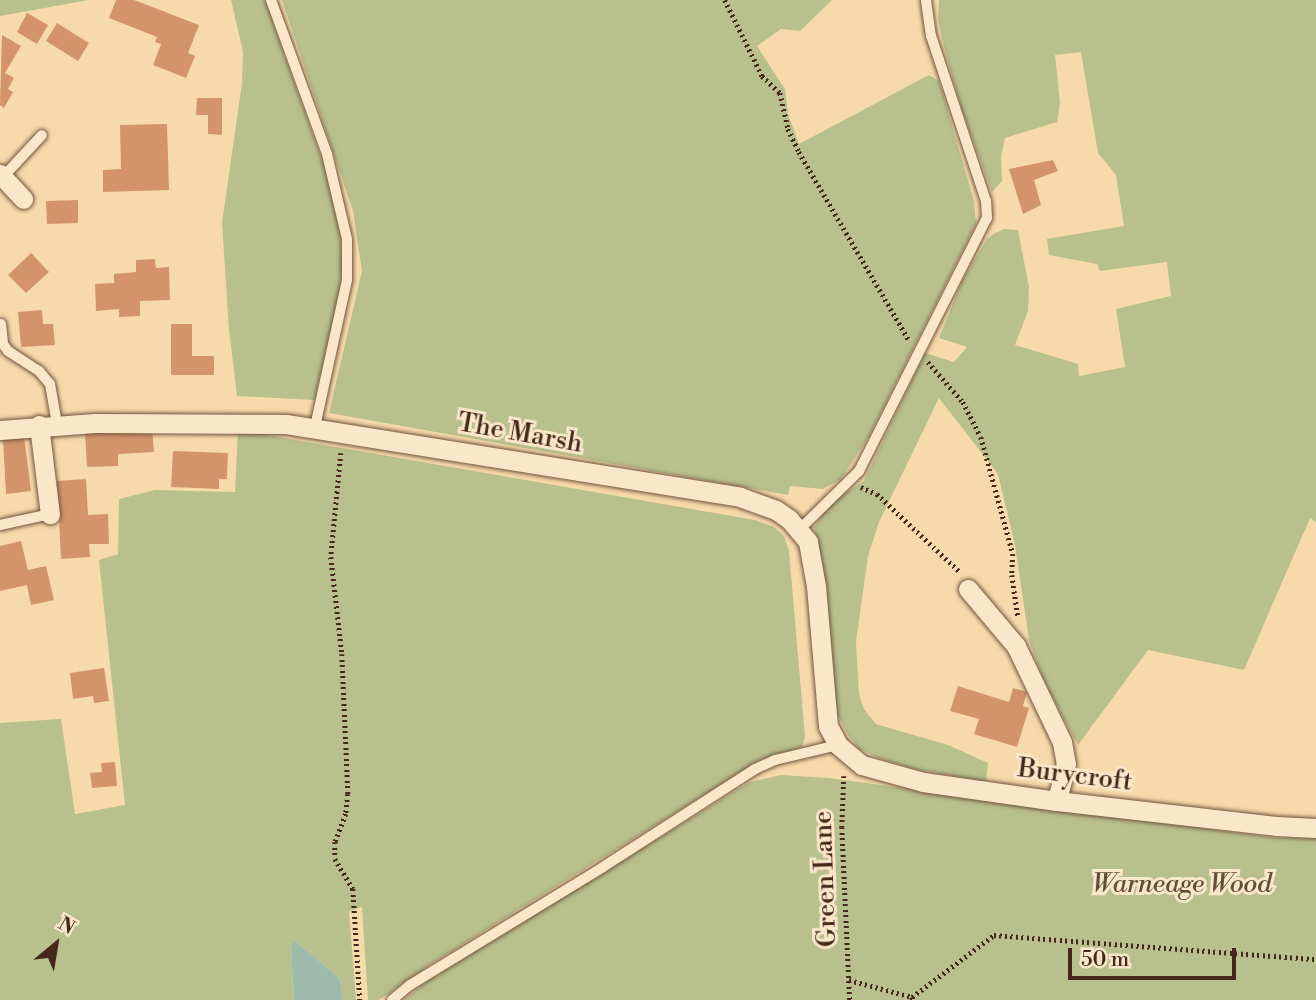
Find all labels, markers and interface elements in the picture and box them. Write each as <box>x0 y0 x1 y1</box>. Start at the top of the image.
street label: The Marsh <box>455 408 585 460</box>
street label: Burycroft <box>1016 754 1134 798</box>
street label: Green Lane <box>808 810 844 948</box>
park label: Warneage Wood <box>1092 869 1272 901</box>
north arrow <box>21 909 91 979</box>
text: N <box>54 912 79 940</box>
scale bar <box>1071 934 1239 978</box>
text: 50 m <box>1081 947 1129 973</box>

